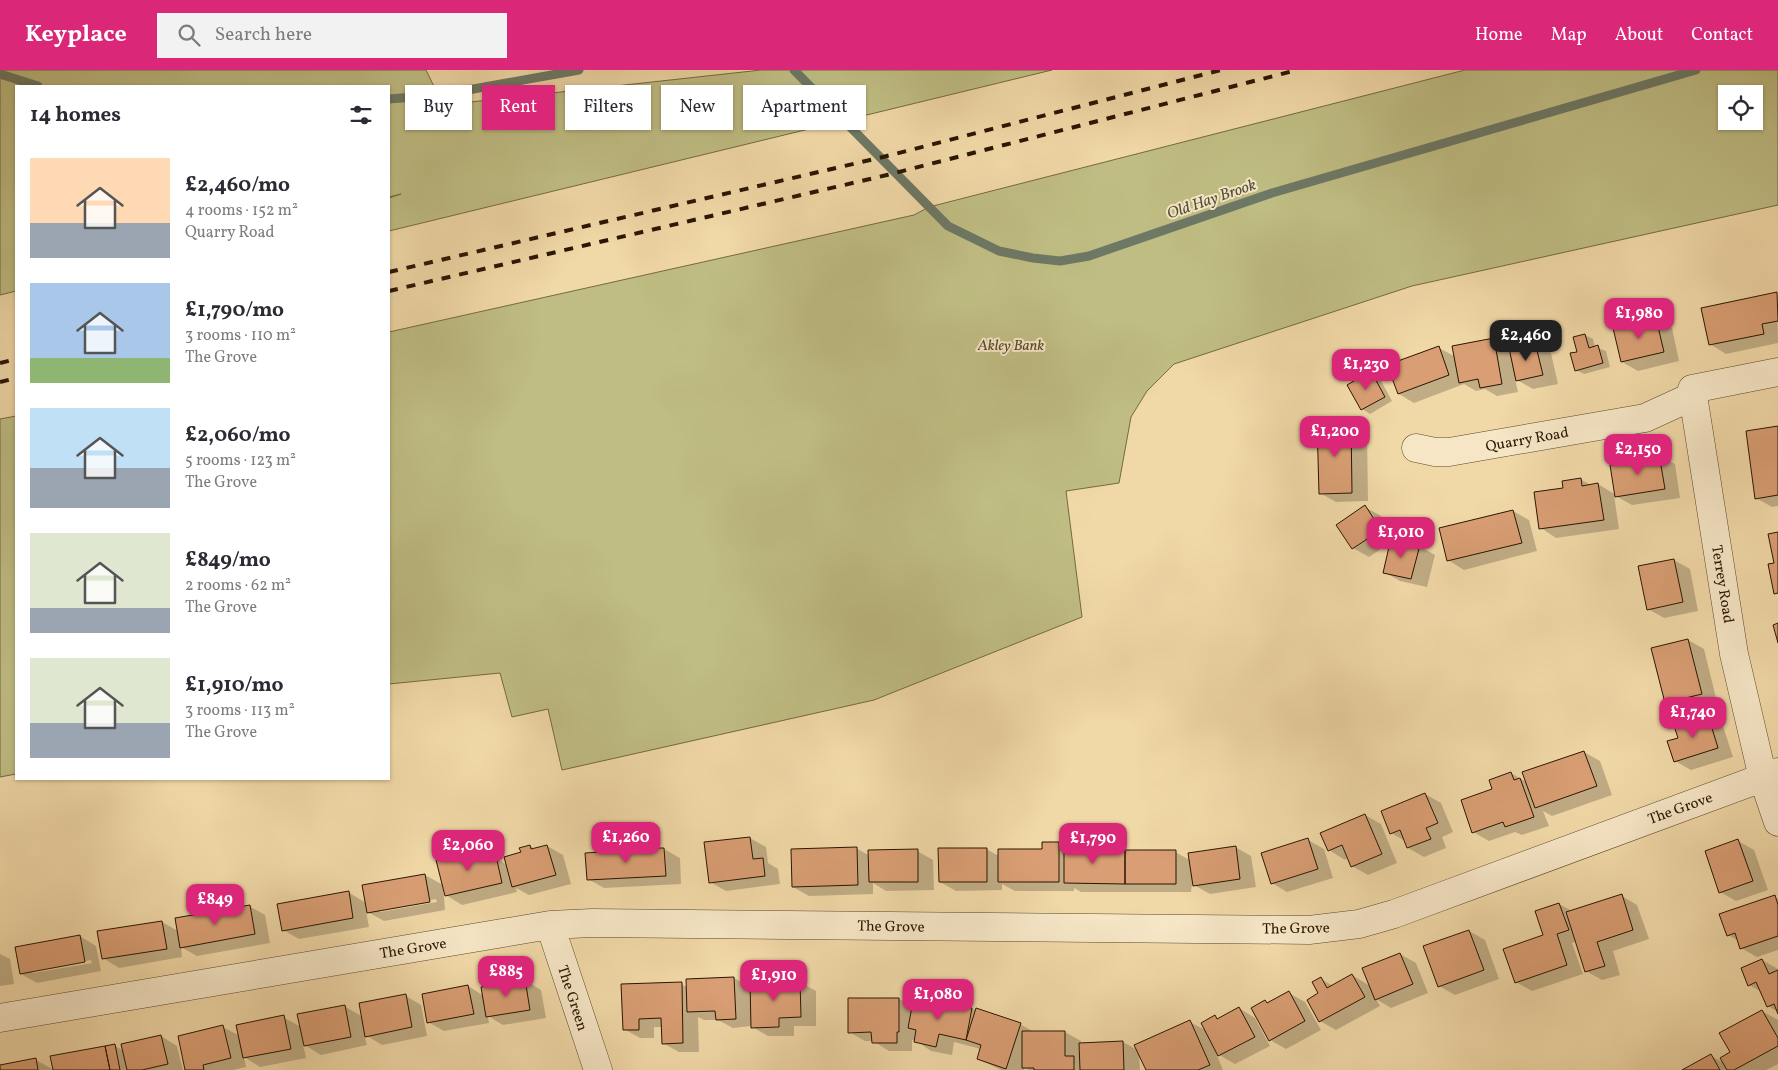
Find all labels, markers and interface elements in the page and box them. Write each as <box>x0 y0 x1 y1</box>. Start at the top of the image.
search box <box>157 13 507 58</box>
text: Keyplace <box>25 18 127 52</box>
icon: search <box>175 21 203 49</box>
text: Search here <box>215 22 312 48</box>
text: Home <box>1475 23 1523 48</box>
text: Map <box>1551 23 1587 48</box>
text: About <box>1615 23 1663 48</box>
text: Contact <box>1691 23 1753 48</box>
chip: Buy <box>405 85 472 130</box>
chip: Rent <box>482 85 555 130</box>
chip: Filters <box>565 85 651 130</box>
chip: New <box>661 85 733 130</box>
chip: Apartment <box>743 85 866 130</box>
map controls <box>1718 85 1763 130</box>
button: locate <box>1718 85 1763 130</box>
text: 14 homes <box>30 101 121 130</box>
icon: filters <box>347 101 375 129</box>
text: £2,460/mo <box>185 171 290 200</box>
water label: Old Hay Brook <box>1164 174 1260 225</box>
icon: home <box>70 178 130 238</box>
text: 4 rooms · 152 m² <box>185 200 298 222</box>
text: Quarry Road <box>185 222 275 244</box>
text: £1,790/mo <box>185 296 284 325</box>
pin: £1,980 <box>1598 298 1680 340</box>
icon: home <box>70 303 130 363</box>
text: £1,980 <box>1615 303 1663 325</box>
pin: £2,460 <box>1485 320 1567 362</box>
text: 3 rooms · 110 m² <box>185 325 296 347</box>
text: £2,460 <box>1501 325 1551 347</box>
park label: Akley Bank <box>977 336 1044 357</box>
text: The Grove <box>185 347 257 369</box>
pin: £1,230 <box>1325 348 1407 391</box>
text: £1,230 <box>1343 354 1389 376</box>
pin: £1,200 <box>1294 416 1376 458</box>
text: £2,060/mo <box>185 421 290 450</box>
text: £1,200 <box>1311 421 1359 443</box>
street label: Quarry Road <box>1484 423 1570 458</box>
icon: home <box>70 428 130 488</box>
pin: £2,150 <box>1597 434 1679 476</box>
text: £2,150 <box>1615 439 1661 461</box>
text: 5 rooms · 123 m² <box>185 450 296 472</box>
text: The Grove <box>185 472 257 494</box>
pin: £1,010 <box>1360 516 1442 559</box>
text: £1,010 <box>1378 522 1424 544</box>
street label: Terrey Road <box>1705 544 1738 625</box>
text: £849/mo <box>185 546 271 575</box>
icon: home <box>70 553 130 613</box>
text: 2 rooms · 62 m² <box>185 575 291 597</box>
text: The Grove <box>185 597 257 619</box>
text: £1,910/mo <box>185 671 283 700</box>
icon: home <box>70 678 130 738</box>
pin: £1,740 <box>1652 696 1734 739</box>
text: 3 rooms · 113 m² <box>185 700 295 722</box>
text: £1,740 <box>1670 702 1716 724</box>
text: The Grove <box>185 722 257 744</box>
street label: The Grove <box>1645 788 1716 831</box>
pin: £1,260 <box>585 822 667 864</box>
pin: £1,790 <box>1052 822 1134 865</box>
text: £1,260 <box>602 827 650 849</box>
text: £1,790 <box>1070 828 1116 850</box>
pin: £2,060 <box>427 830 509 872</box>
text: £2,060 <box>443 835 493 857</box>
pin: £849 <box>185 884 245 926</box>
text: £849 <box>197 889 233 911</box>
street label: The Grove <box>857 916 925 939</box>
street label: The Grove <box>1262 918 1330 941</box>
street label: The Grove <box>378 934 448 965</box>
pin: £885 <box>476 956 536 998</box>
pin: £1,910 <box>733 960 815 1002</box>
text: £885 <box>489 961 523 983</box>
street label: The Green <box>551 963 592 1034</box>
text: £1,910 <box>751 965 797 987</box>
pin: £1,080 <box>897 978 979 1021</box>
text: £1,080 <box>914 984 962 1006</box>

